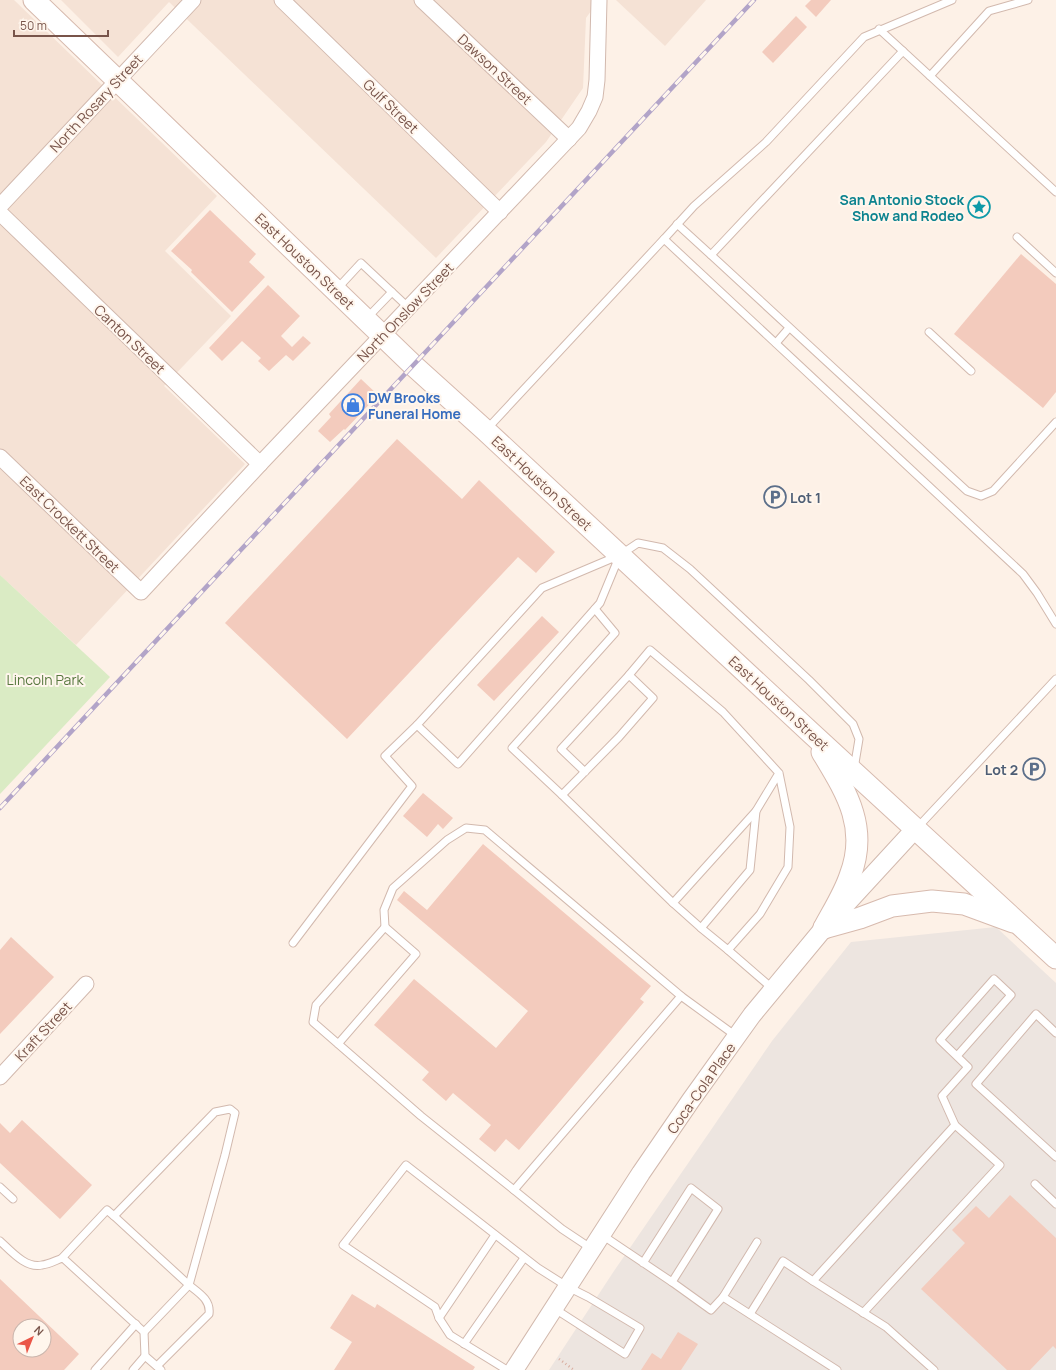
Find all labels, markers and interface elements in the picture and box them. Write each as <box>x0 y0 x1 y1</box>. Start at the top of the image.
scale bar <box>14 12 108 38</box>
text: 50 m <box>20 17 47 34</box>
street label: Dawson Street <box>454 30 537 109</box>
street label: North Rosary Street <box>45 49 147 156</box>
street label: Gulf Street <box>359 75 423 138</box>
place label: San Antonio Stock Show and Rodeo <box>839 190 964 225</box>
place icon: San Antonio Stock Show and Rodeo <box>966 194 992 220</box>
street label: East Houston Street <box>251 209 359 314</box>
street label: North Onslow Street <box>353 258 458 366</box>
street label: Canton Street <box>90 300 170 378</box>
place label: DW Brooks Funeral Home <box>368 388 461 423</box>
shop icon: DW Brooks Funeral Home <box>340 392 366 418</box>
street label: East Houston Street <box>488 431 597 535</box>
street label: East Crockett Street <box>16 471 124 577</box>
parking icon: Lot 1 <box>762 484 788 510</box>
place label: Lot 1 <box>790 488 821 507</box>
street label: East Houston Street <box>725 651 834 755</box>
park label: Lincoln Park <box>7 670 84 689</box>
parking icon: Lot 2 <box>1021 756 1047 782</box>
place label: Lot 2 <box>985 760 1018 779</box>
street label: Kraft Street <box>10 997 76 1065</box>
street label: Coca-Cola Place <box>663 1039 739 1137</box>
north arrow <box>12 1318 52 1358</box>
text: N <box>31 1322 47 1339</box>

